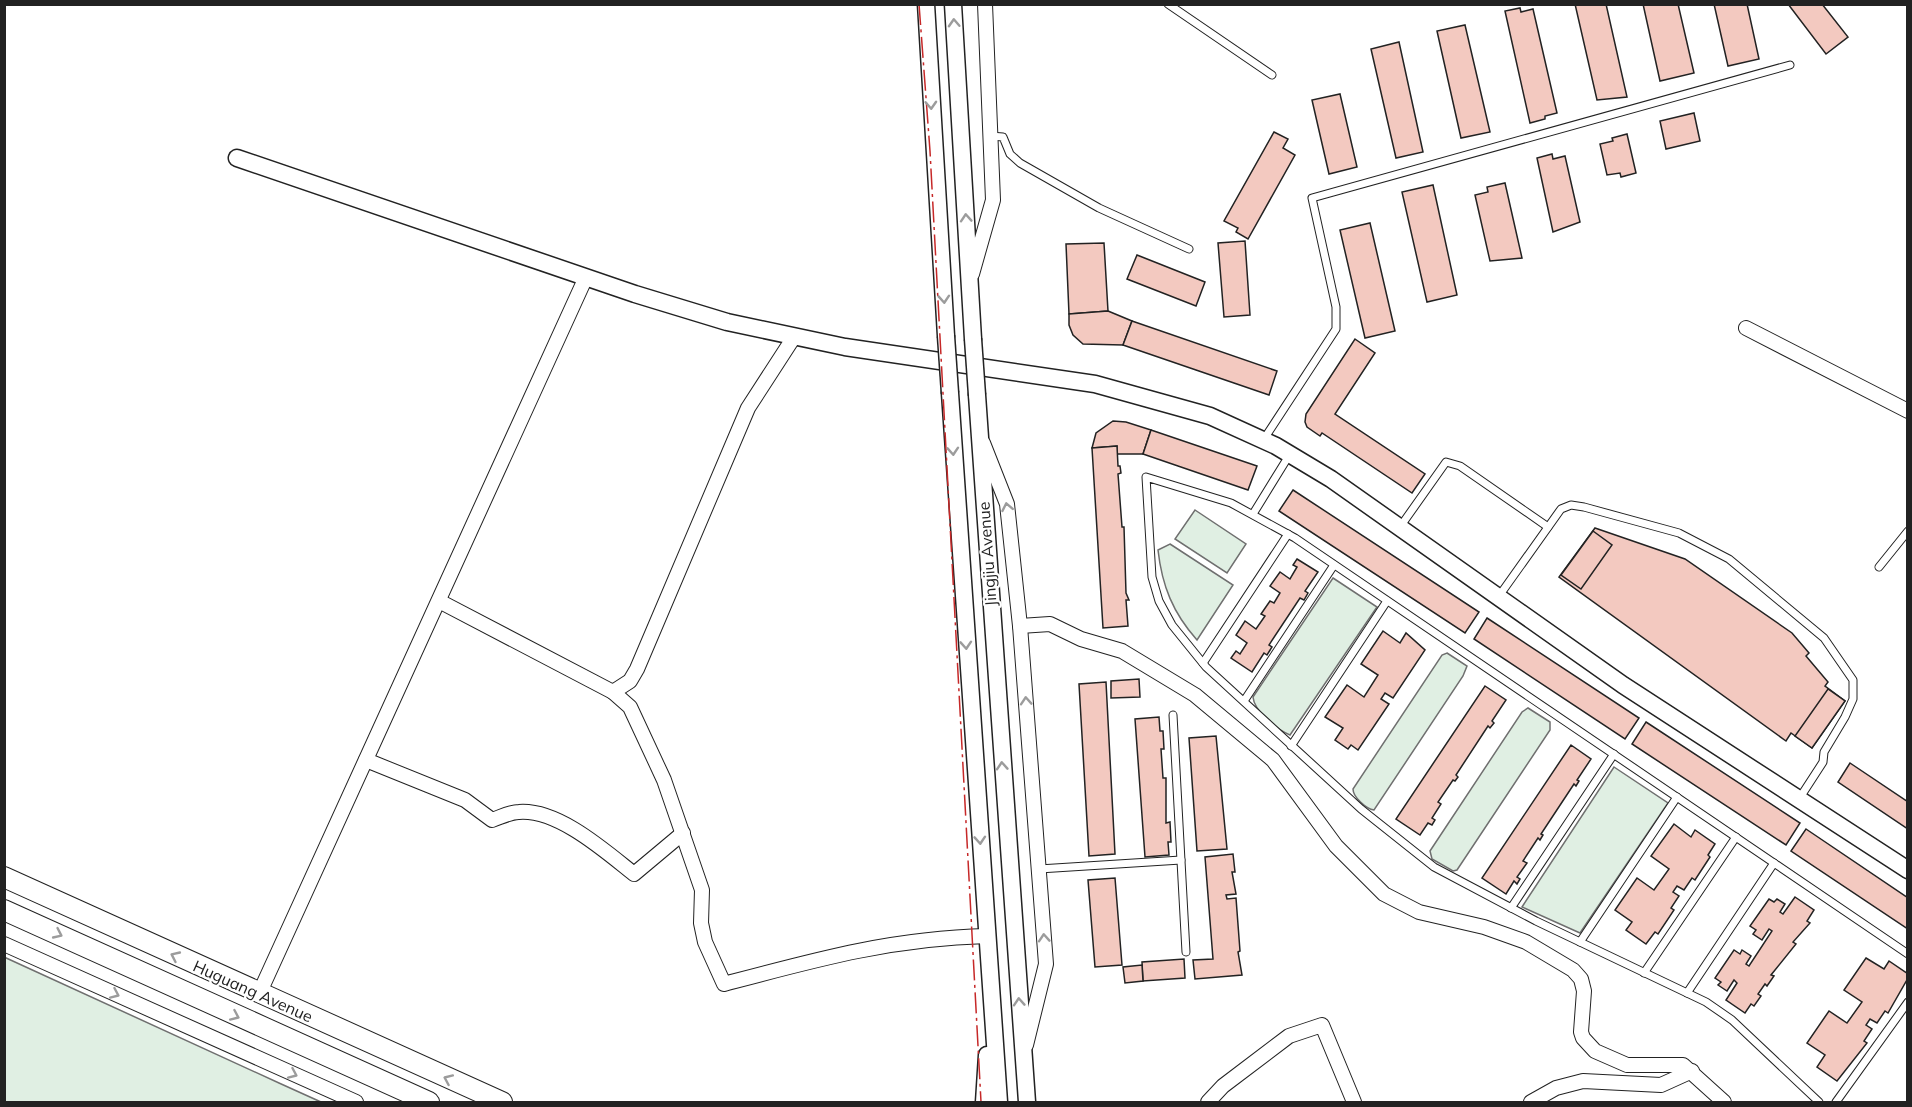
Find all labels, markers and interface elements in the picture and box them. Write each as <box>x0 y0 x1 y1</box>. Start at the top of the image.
one-way arrow <box>948 18 961 27</box>
one-way arrow <box>925 100 938 109</box>
one-way arrow <box>959 213 972 222</box>
one-way arrow <box>937 295 950 304</box>
one-way arrow <box>947 446 960 455</box>
street label: Jingjiu Avenue <box>973 501 1001 607</box>
one-way arrow <box>1001 503 1014 513</box>
one-way arrow <box>959 641 972 650</box>
one-way arrow <box>1020 697 1033 706</box>
one-way arrow <box>996 761 1009 770</box>
one-way arrow <box>973 835 986 845</box>
one-way arrow <box>51 927 62 939</box>
one-way arrow <box>1038 933 1051 942</box>
one-way arrow <box>170 951 181 963</box>
street label: Huguang Avenue <box>190 956 316 1026</box>
one-way arrow <box>109 987 120 999</box>
one-way arrow <box>1013 998 1026 1007</box>
one-way arrow <box>228 1009 239 1021</box>
one-way arrow <box>287 1067 298 1079</box>
one-way arrow <box>444 1074 455 1086</box>

